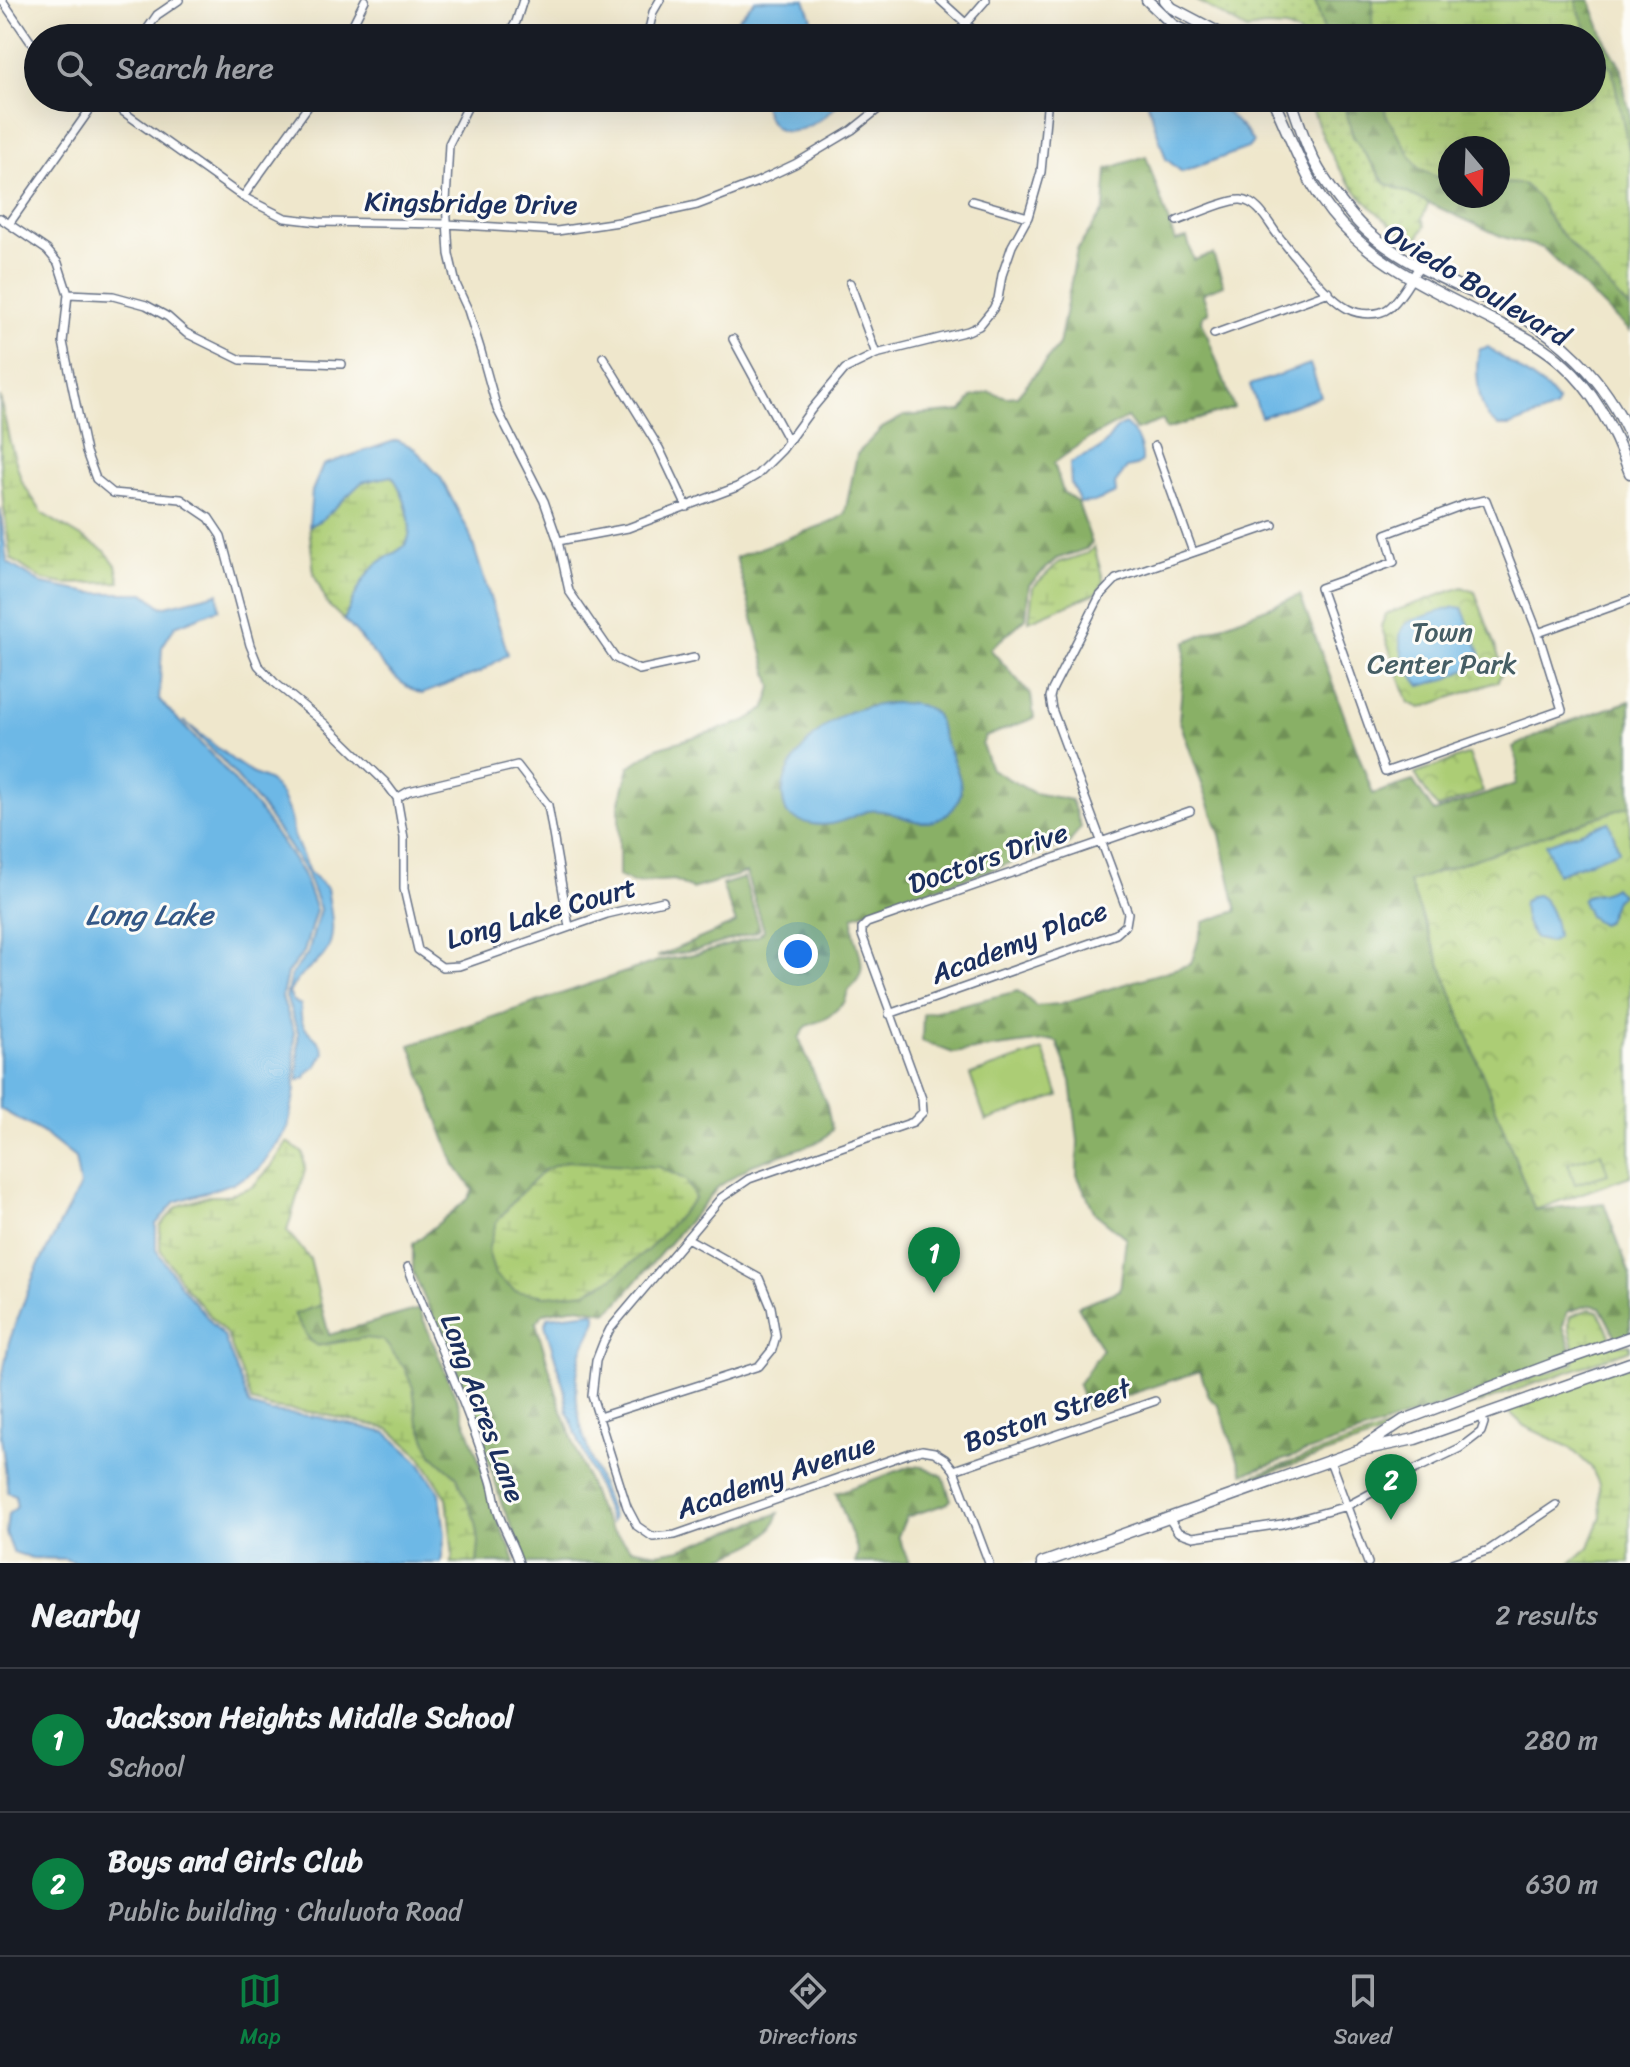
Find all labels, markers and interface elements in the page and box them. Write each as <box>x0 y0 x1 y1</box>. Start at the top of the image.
search box <box>24 24 1606 112</box>
text: Search here <box>116 41 274 95</box>
icon: search <box>52 46 96 90</box>
north arrow <box>1438 136 1510 208</box>
street label: Kingsbridge Drive <box>364 177 578 229</box>
street label: Oviedo Boulevard <box>1374 210 1582 361</box>
park label: Town Center Park <box>1367 607 1517 688</box>
street label: Doctors Drive <box>901 808 1075 908</box>
street label: Long Lake Court <box>440 862 642 964</box>
street label: Academy Place <box>922 886 1115 999</box>
water label: Long Lake <box>85 888 215 942</box>
your location <box>778 934 818 974</box>
pin: 1 <box>908 1227 960 1293</box>
street label: Long Acres Lane <box>426 1307 540 1509</box>
street label: Boston Street <box>957 1363 1139 1467</box>
street label: Academy Avenue <box>669 1419 882 1533</box>
pin: 2 <box>1365 1454 1417 1520</box>
text: Nearby <box>32 1585 140 1645</box>
text: 2 results <box>1496 1592 1598 1638</box>
text: Jackson Heights Middle School <box>108 1690 513 1744</box>
text: 1 <box>52 1717 64 1763</box>
text: 280 m <box>1524 1717 1598 1763</box>
text: School <box>108 1744 185 1790</box>
text: Boys and Girls Club <box>108 1834 363 1888</box>
text: 2 <box>50 1861 66 1907</box>
text: 630 m <box>1526 1861 1598 1907</box>
text: Public building · Chuluota Road <box>108 1888 462 1934</box>
tab: Map <box>238 1969 282 2056</box>
tab: Directions <box>759 1969 857 2056</box>
tab: Saved <box>1334 1969 1392 2056</box>

